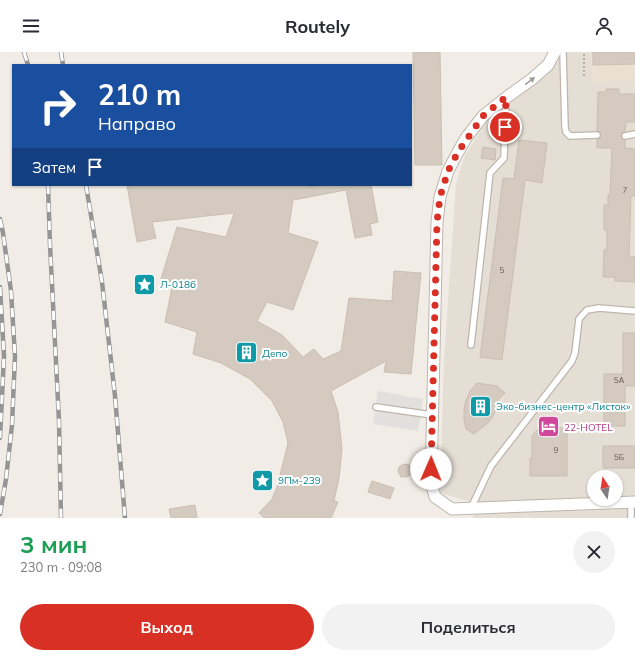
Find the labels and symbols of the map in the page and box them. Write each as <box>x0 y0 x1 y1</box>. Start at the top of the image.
one-way arrow <box>524 76 535 85</box>
pin <box>488 110 522 144</box>
house number: 7 <box>623 185 628 195</box>
house number: 5 <box>500 265 505 275</box>
place icon: Л-0186 <box>132 271 158 297</box>
place label: Л-0186 <box>160 278 196 291</box>
building icon: Депо <box>233 340 259 366</box>
place label: Депо <box>262 347 288 360</box>
house number: 5А <box>614 375 624 385</box>
building icon: Эко-бизнес-центр «Листок» <box>467 393 493 419</box>
place label: Эко-бизнес-центр «Листок» <box>496 400 631 413</box>
hotel icon: 22-HOTEL <box>536 414 562 440</box>
place label: 22-HOTEL <box>564 421 613 434</box>
house number: 9 <box>554 445 559 455</box>
position arrow <box>410 448 452 490</box>
house number: 5Б <box>614 452 625 462</box>
place icon: 9Пм-239 <box>249 467 275 493</box>
north arrow <box>587 470 623 506</box>
place label: 9Пм-239 <box>278 474 321 487</box>

